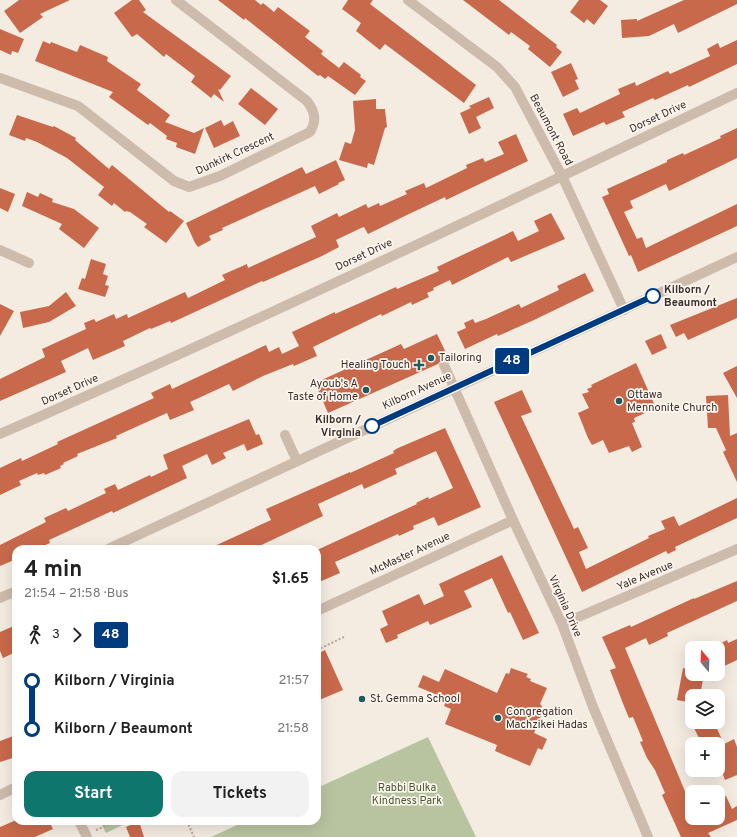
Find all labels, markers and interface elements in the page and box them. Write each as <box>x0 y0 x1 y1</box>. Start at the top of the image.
street label: Beaumont Road <box>526 92 576 168</box>
street label: Dorset Drive <box>627 98 689 136</box>
street label: Dunkirk Crescent <box>194 130 276 178</box>
street label: Dorset Drive <box>333 236 395 274</box>
place label: Kilborn / Beaumont <box>664 283 717 310</box>
marker: Kilborn / Beaumont <box>645 288 661 304</box>
line badge: 48 <box>494 348 530 374</box>
place label: Tailoring <box>439 351 482 365</box>
text: 48 <box>503 352 521 369</box>
marker: Tailoring <box>426 353 436 363</box>
place label: Healing Touch <box>341 358 410 372</box>
marker: Healing Touch <box>413 359 425 371</box>
street label: Kilborn Avenue <box>380 369 454 413</box>
street label: Dorset Drive <box>39 371 101 409</box>
place label: Ayoub's A Taste of Home <box>287 377 358 404</box>
marker: Ayoub's A Taste of Home <box>361 385 371 395</box>
place label: Ottawa Mennonite Church <box>627 388 718 415</box>
marker: Ottawa Mennonite Church <box>614 396 624 406</box>
place label: Kilborn / Virginia <box>315 413 361 440</box>
marker: Kilborn / Virginia <box>364 418 380 434</box>
street label: McMaster Avenue <box>368 529 452 579</box>
text: 4 min <box>24 557 82 584</box>
street label: Yale Avenue <box>615 558 675 594</box>
text: $1.65 <box>272 570 309 589</box>
street label: Virginia Drive <box>545 573 585 639</box>
text: 21:54 – 21:58 · Bus <box>24 586 129 602</box>
icon: walk <box>24 624 46 646</box>
icon: forward <box>66 624 88 646</box>
text: 48 <box>102 626 120 643</box>
text: 3 <box>52 627 60 643</box>
north arrow <box>685 641 725 681</box>
map controls <box>685 641 725 825</box>
text: Kilborn / Virginia <box>54 672 175 691</box>
text: 21:57 <box>279 673 309 689</box>
button: layers <box>685 689 725 729</box>
place label: St. Gemma School <box>370 692 460 706</box>
marker: St. Gemma School <box>357 694 367 704</box>
place label: Congregation Machzikei Hadas <box>506 705 588 732</box>
marker: Congregation Machzikei Hadas <box>493 713 503 723</box>
text: Kilborn / Beaumont <box>54 720 193 739</box>
text: 21:58 <box>277 721 309 737</box>
button: + <box>685 737 725 777</box>
button: Start <box>24 771 163 817</box>
button: Tickets <box>171 771 309 817</box>
park label: Rabbi Bulka Kindness Park <box>372 781 442 808</box>
button: − <box>685 785 725 825</box>

